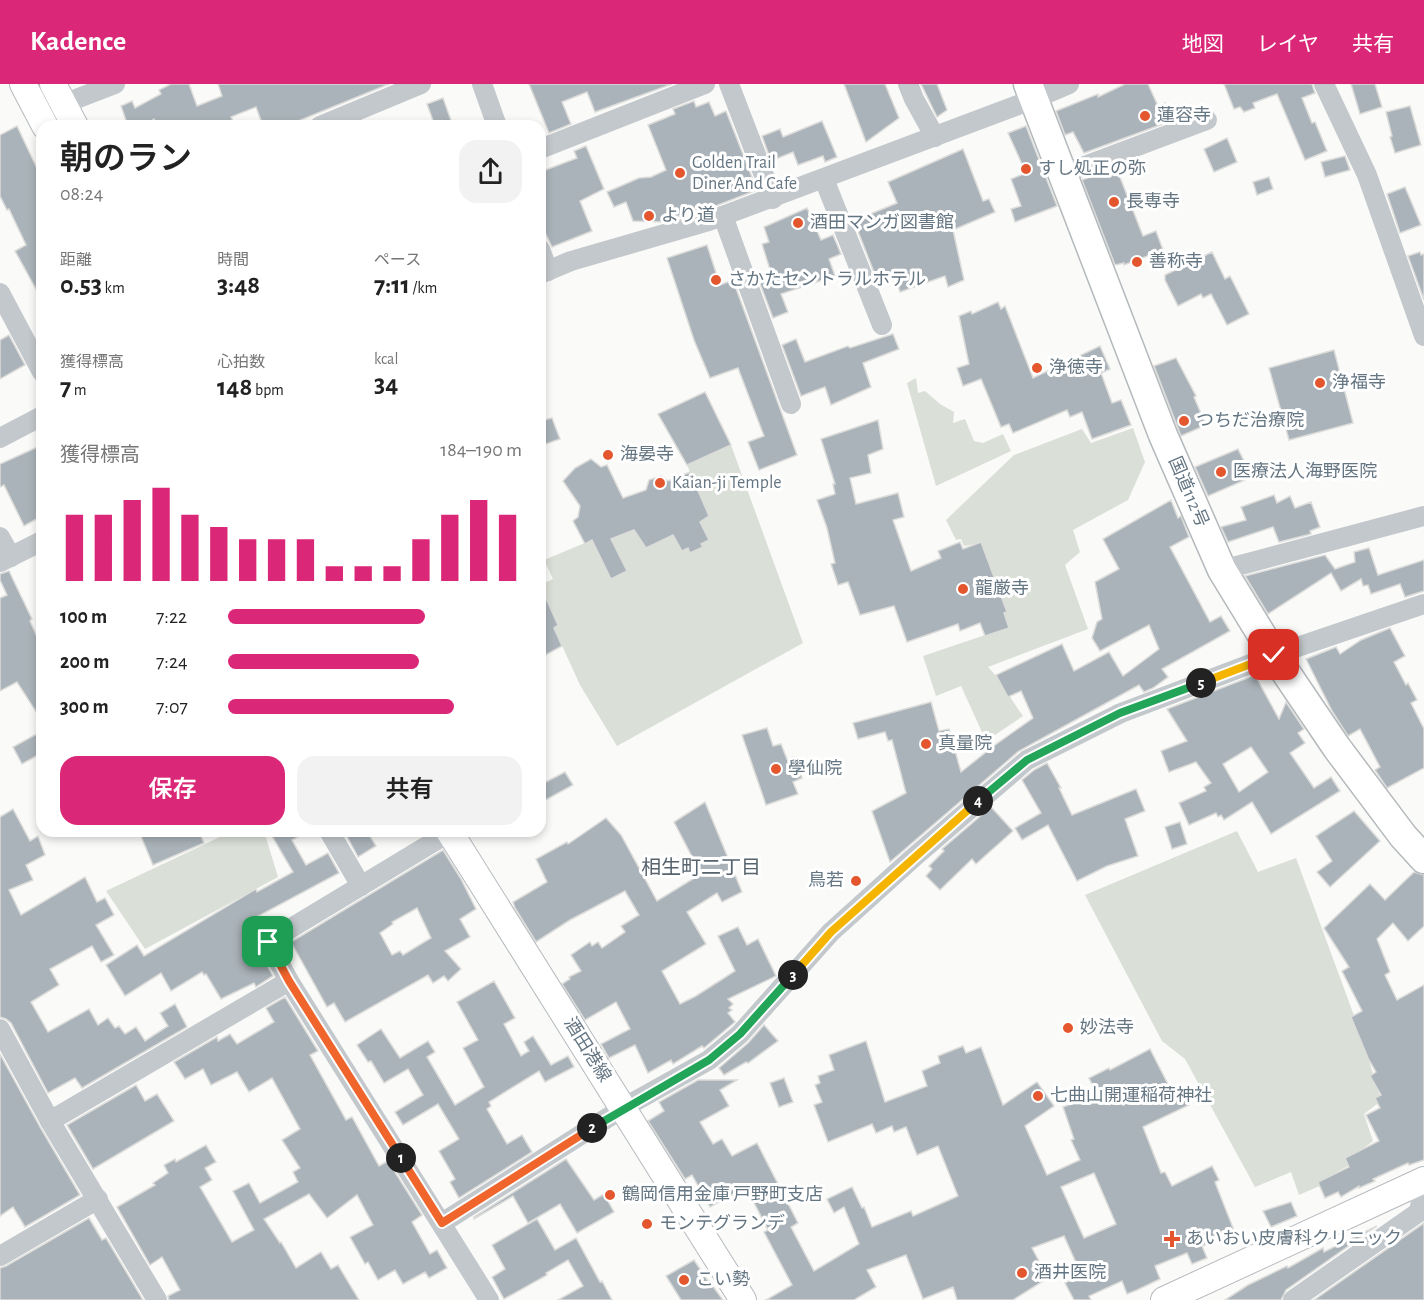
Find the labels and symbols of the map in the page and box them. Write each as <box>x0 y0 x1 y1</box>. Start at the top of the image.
place label: 蓮容寺 <box>1157 106 1211 125</box>
marker: 蓮容寺 <box>1138 109 1152 123</box>
place label: Golden Trail Diner And Cafe <box>692 154 797 193</box>
place label: すし処正の弥 <box>1038 158 1146 178</box>
marker: すし処正の弥 <box>1019 162 1033 176</box>
marker: Golden Trail Diner And Cafe <box>673 166 687 180</box>
place label: 長専寺 <box>1126 192 1180 211</box>
marker: 長専寺 <box>1107 195 1121 209</box>
place label: より道 <box>661 205 715 225</box>
marker: より道 <box>642 209 656 223</box>
place label: 酒田マンガ図書館 <box>810 213 954 232</box>
marker: 酒田マンガ図書館 <box>791 216 805 230</box>
place label: 善称寺 <box>1149 251 1203 271</box>
marker: 善称寺 <box>1130 255 1144 269</box>
place label: さかたセントラルホテル <box>728 270 926 289</box>
marker: さかたセントラルホテル <box>709 273 723 287</box>
place label: 浄徳寺 <box>1049 357 1103 377</box>
marker: 浄徳寺 <box>1030 361 1044 375</box>
place label: 浄福寺 <box>1332 373 1386 392</box>
marker: 浄福寺 <box>1313 376 1327 390</box>
place label: つちだ治療院 <box>1196 410 1304 430</box>
marker: つちだ治療院 <box>1177 414 1191 428</box>
place label: 海晏寺 <box>620 444 674 464</box>
marker: 海晏寺 <box>601 448 615 462</box>
street label: 国道112号 <box>1165 453 1213 530</box>
place label: 医療法人海野医院 <box>1233 461 1377 481</box>
marker: 医療法人海野医院 <box>1214 465 1228 479</box>
place label: Kaian-ji Temple <box>672 474 782 492</box>
marker: Kaian-ji Temple <box>653 476 667 490</box>
place label: 龍厳寺 <box>975 579 1029 598</box>
marker: 龍厳寺 <box>956 582 970 596</box>
pin <box>1248 629 1299 680</box>
pin: 5 <box>1186 668 1216 698</box>
place label: 真量院 <box>938 734 992 753</box>
marker: 真量院 <box>919 737 933 751</box>
place label: 學仙院 <box>788 759 842 778</box>
marker: 學仙院 <box>769 762 783 776</box>
pin: 4 <box>963 786 993 816</box>
district label: 相生町二丁目 <box>641 857 761 878</box>
place label: 鳥若 <box>808 870 844 890</box>
marker: 鳥若 <box>849 874 863 888</box>
pin <box>242 916 293 967</box>
pin: 3 <box>778 960 808 990</box>
street label: 酒田港線 <box>560 1014 615 1085</box>
place label: 妙法寺 <box>1080 1018 1134 1037</box>
marker: 妙法寺 <box>1061 1021 1075 1035</box>
place label: 七曲山開運稲荷神社 <box>1050 1086 1212 1105</box>
marker: 七曲山開運稲荷神社 <box>1031 1089 1045 1103</box>
pin: 2 <box>577 1113 607 1143</box>
pin: 1 <box>386 1143 416 1173</box>
place label: 鶴岡信用金庫 戸野町支店 <box>622 1184 823 1204</box>
marker: 鶴岡信用金庫 戸野町支店 <box>603 1188 617 1202</box>
place label: モンテグランデ <box>659 1213 785 1233</box>
marker: モンテグランデ <box>640 1217 654 1231</box>
place label: あいおい皮膚科クリニック <box>1186 1229 1402 1248</box>
marker: あいおい皮膚科クリニック <box>1163 1230 1181 1248</box>
place label: 酒井医院 <box>1034 1262 1106 1282</box>
marker: 酒井医院 <box>1015 1266 1029 1280</box>
place label: こい勢 <box>696 1270 750 1289</box>
marker: こい勢 <box>677 1273 691 1287</box>

